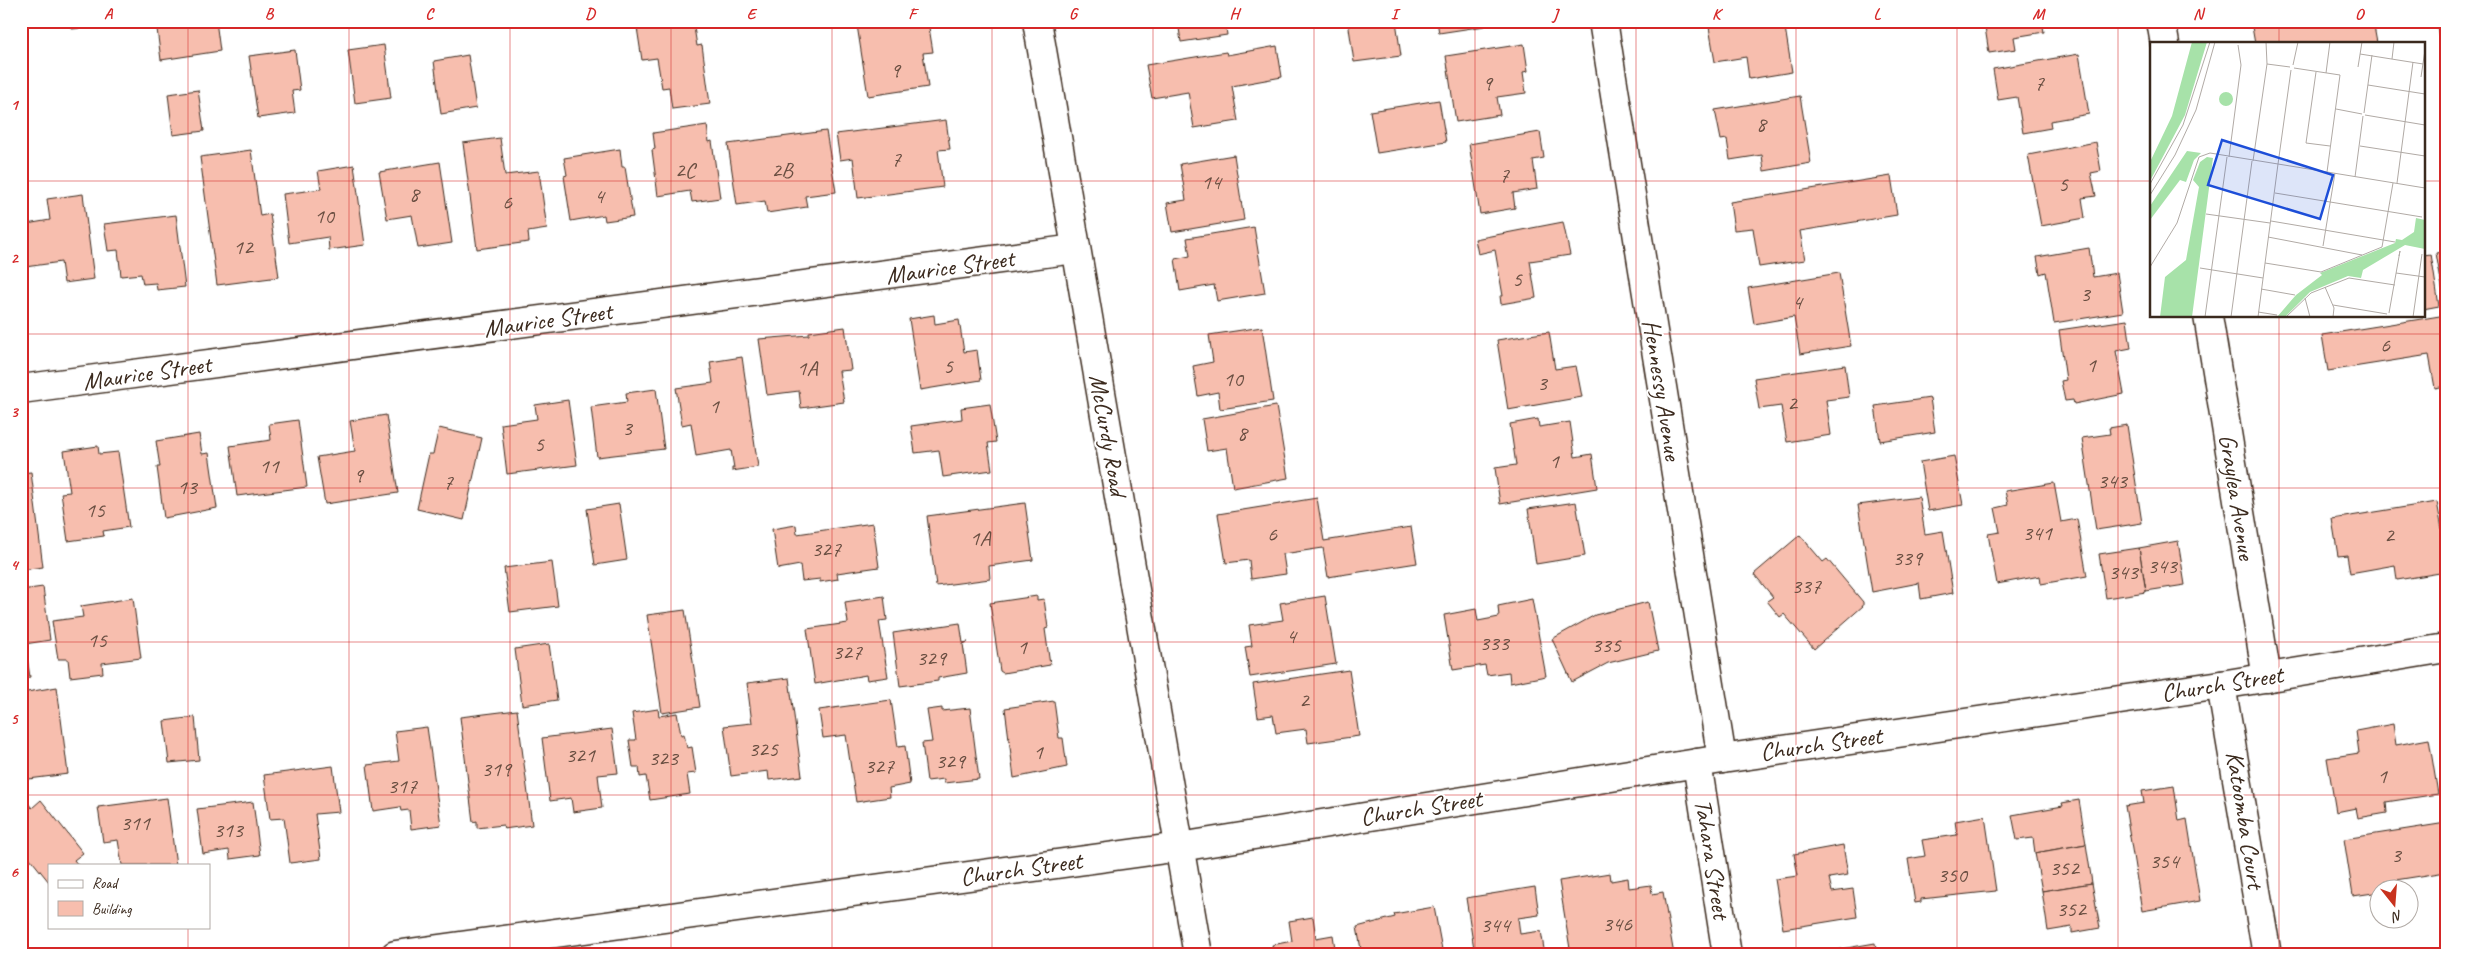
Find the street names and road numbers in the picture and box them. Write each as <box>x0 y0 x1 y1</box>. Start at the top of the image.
street label: Maurice Street <box>884 242 1019 292</box>
street label: Maurice Street <box>482 295 617 345</box>
street label: Hennessy Avenue <box>1635 317 1689 464</box>
street label: Maurice Street <box>81 348 216 398</box>
street label: McCurdy Road <box>1082 372 1135 502</box>
street label: Graylea Avenue <box>2211 432 2263 564</box>
street label: Church Street <box>2159 658 2288 709</box>
street label: Church Street <box>1758 719 1887 768</box>
street label: Katoomba Court <box>2218 749 2272 894</box>
street label: Church Street <box>1358 782 1487 833</box>
street label: Tahara Street <box>1687 797 1738 924</box>
street label: Church Street <box>958 844 1087 893</box>

